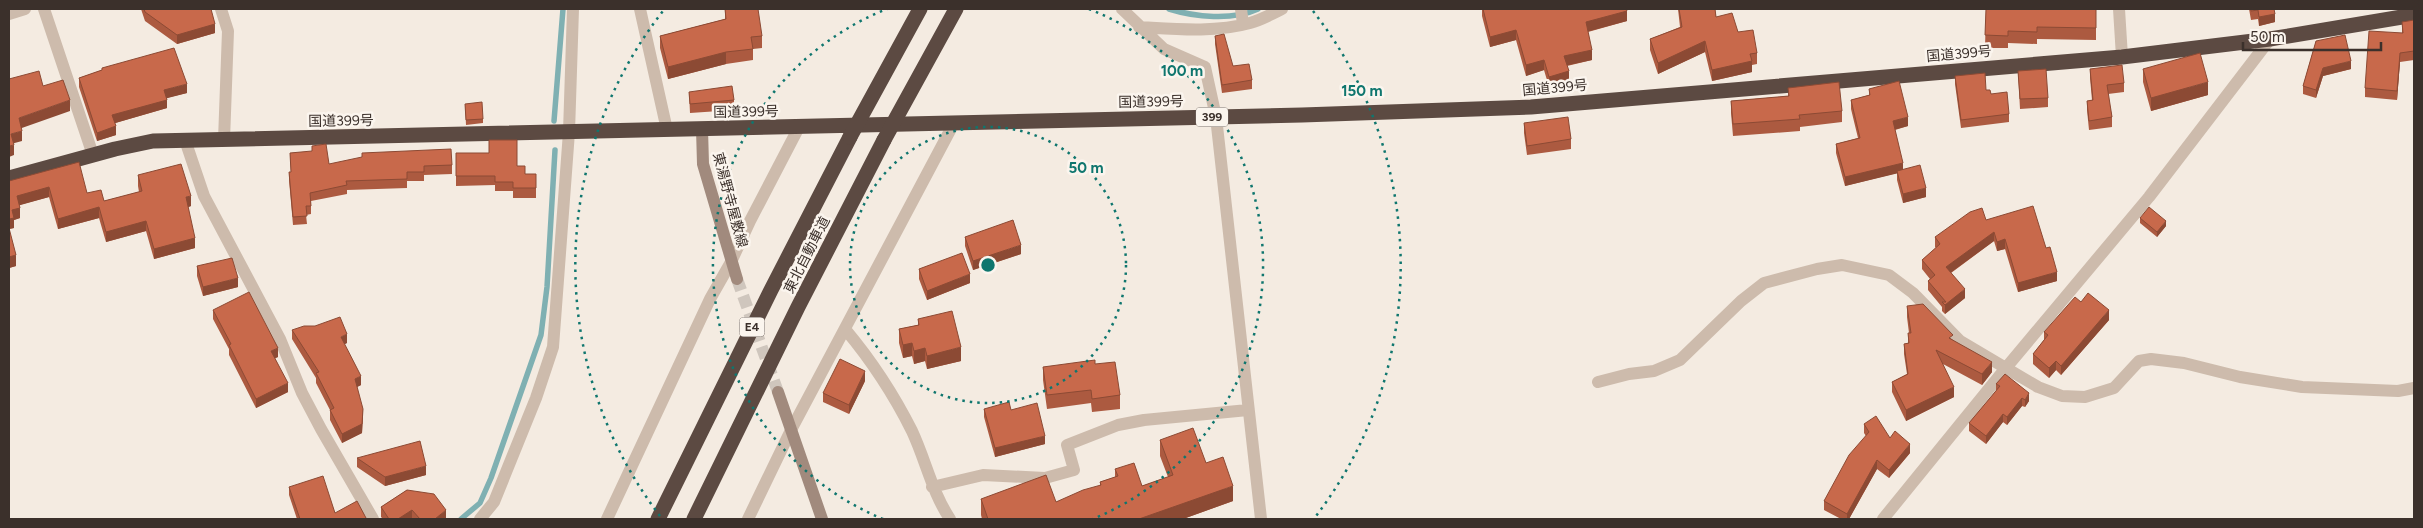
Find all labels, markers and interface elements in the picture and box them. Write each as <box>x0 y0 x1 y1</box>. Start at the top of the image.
scale bar <box>2243 20 2380 52</box>
text: 50 m <box>2250 28 2285 46</box>
street label: 国道399号 <box>1926 43 1992 65</box>
text: 100 m <box>1161 62 1203 80</box>
street label: 国道399号 <box>1522 77 1588 99</box>
text: 150 m <box>1341 82 1383 100</box>
street label: 国道399号 <box>1118 93 1184 111</box>
street label: 国道399号 <box>713 103 779 121</box>
road number: 399 <box>1196 108 1228 126</box>
street label: 国道399号 <box>308 112 374 130</box>
street label: 東湯野寺屋敷線 <box>709 150 751 250</box>
text: 50 m <box>1068 159 1104 177</box>
street label: 東北自動車道 <box>780 214 834 296</box>
centre of rings <box>979 256 997 274</box>
road number: E4 <box>740 318 764 337</box>

